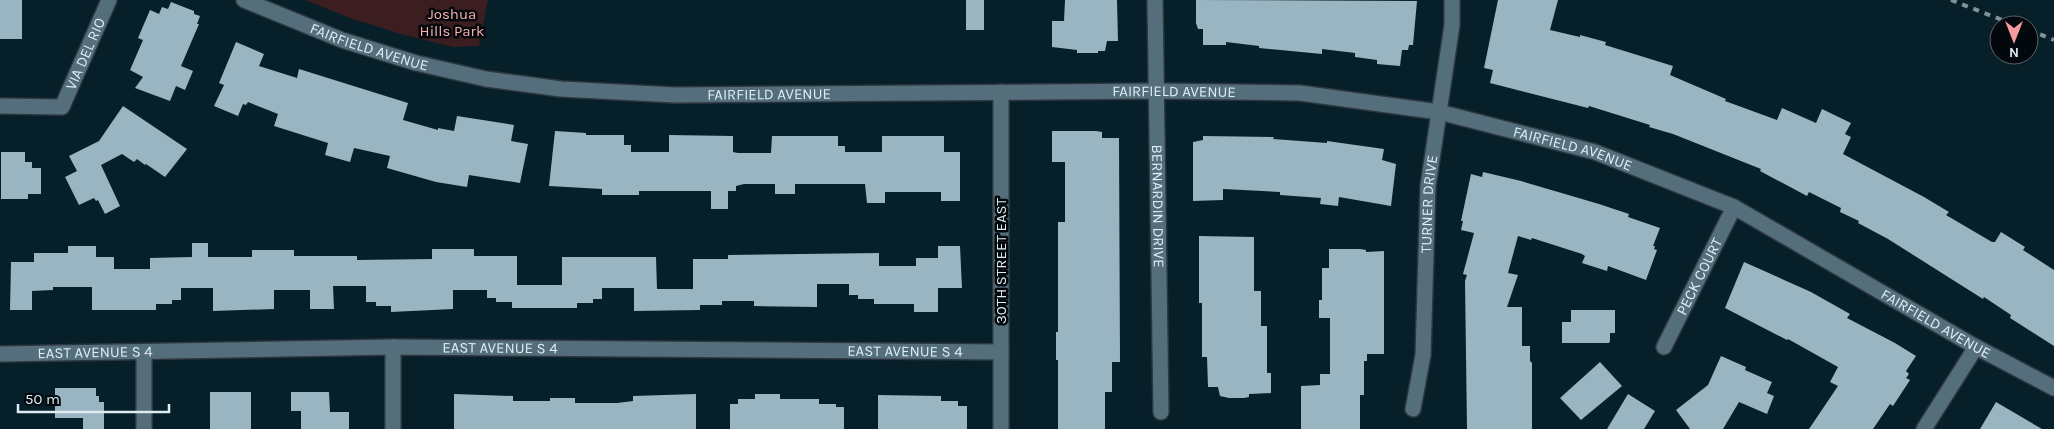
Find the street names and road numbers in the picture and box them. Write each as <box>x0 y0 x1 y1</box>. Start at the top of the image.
street label: VIA DEL RIO <box>62 15 109 93</box>
street label: FAIRFIELD AVENUE <box>307 19 430 75</box>
street label: FAIRFIELD AVENUE <box>1112 82 1236 101</box>
street label: FAIRFIELD AVENUE <box>707 85 831 104</box>
street label: FAIRFIELD AVENUE <box>1511 122 1635 175</box>
street label: BERNARDIN DRIVE <box>1148 144 1168 268</box>
street label: TURNER DRIVE <box>1417 154 1441 253</box>
street label: 30TH STREET EAST <box>992 197 1010 324</box>
street label: PECK COURT <box>1672 234 1726 318</box>
street label: FAIRFIELD AVENUE <box>1878 285 1994 362</box>
street label: EAST AVENUE S 4 <box>442 338 558 357</box>
street label: EAST AVENUE S 4 <box>37 342 153 362</box>
street label: EAST AVENUE S 4 <box>847 342 963 361</box>

